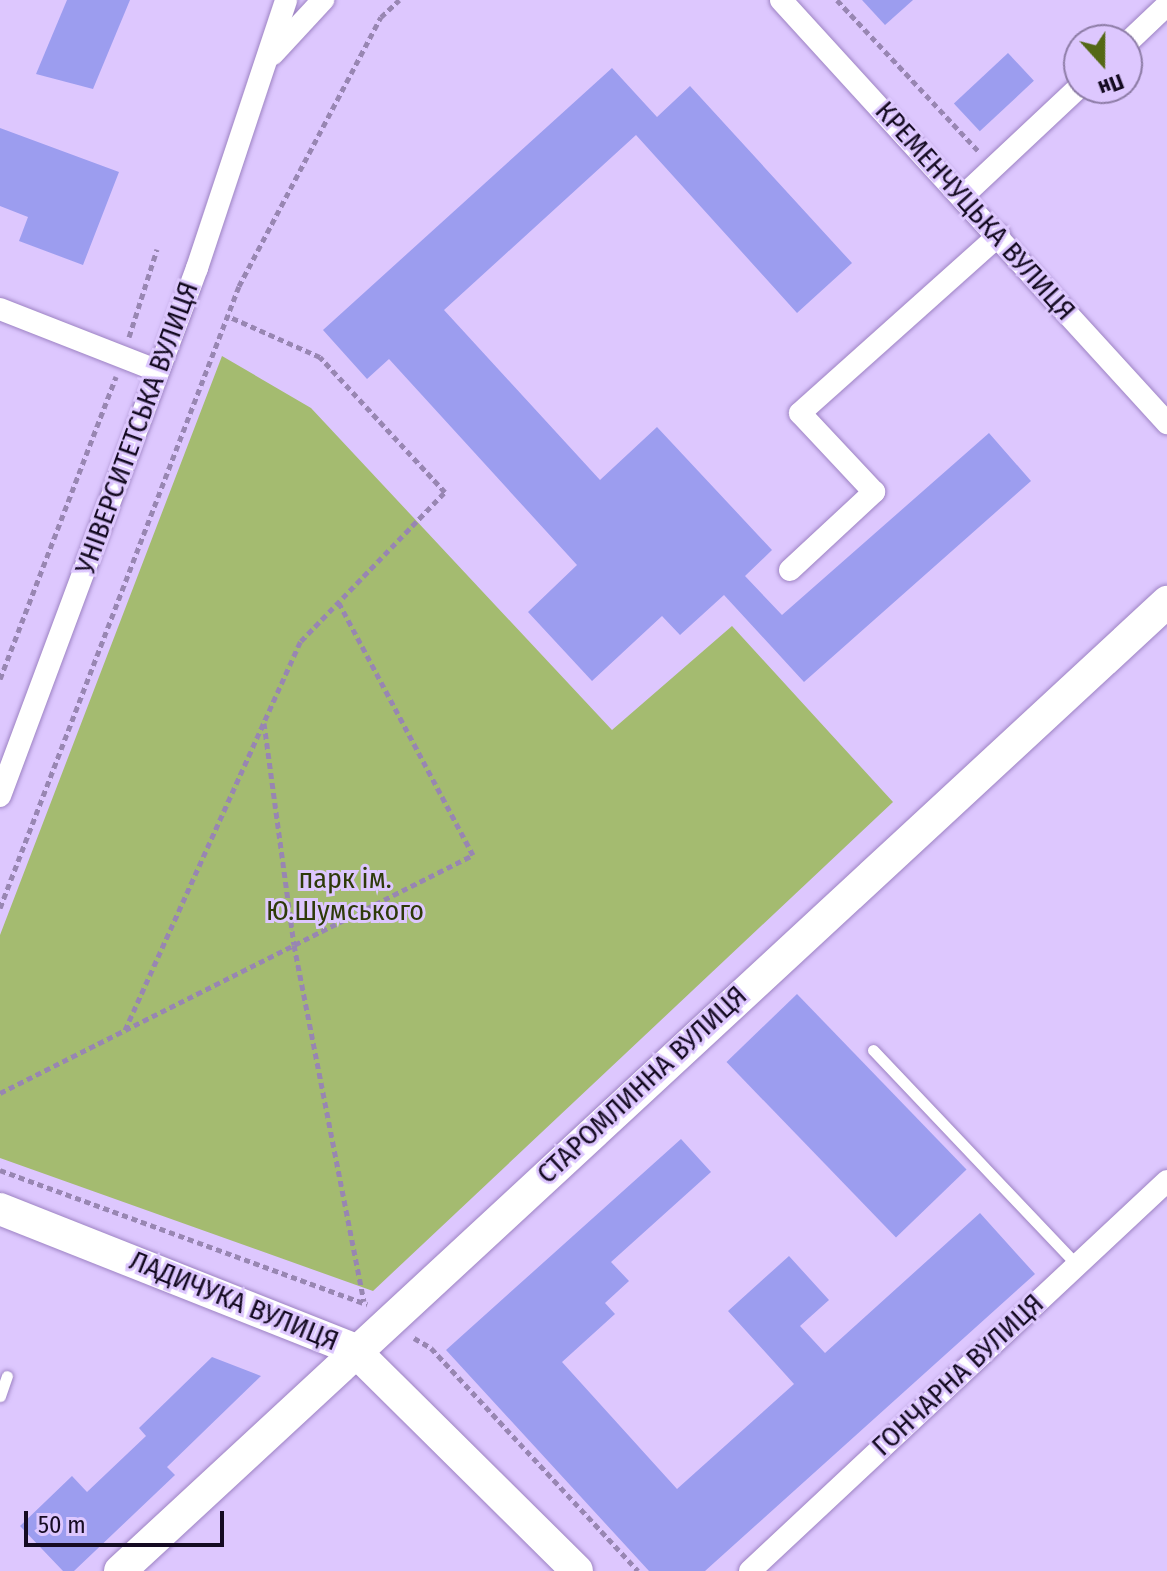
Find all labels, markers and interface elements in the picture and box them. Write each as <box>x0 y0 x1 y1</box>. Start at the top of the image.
north arrow <box>1063 24 1143 104</box>
text: Пн <box>1095 68 1128 102</box>
street label: КРЕМЕНЧУЦЬКА ВУЛИЦЯ <box>868 95 1082 327</box>
street label: УНІВЕРСИТЕТСЬКА ВУЛИЦЯ <box>68 277 206 579</box>
park label: парк ім. Ю.Шумського <box>266 862 424 928</box>
street label: СТАРОМЛИННА ВУЛИЦЯ <box>530 979 754 1191</box>
street label: ЛАДИЧУКА ВУЛИЦЯ <box>125 1244 343 1358</box>
street label: ГОНЧАРНА ВУЛИЦЯ <box>865 1287 1051 1463</box>
scale bar <box>28 1495 228 1545</box>
text: 50 m <box>38 1511 86 1539</box>

